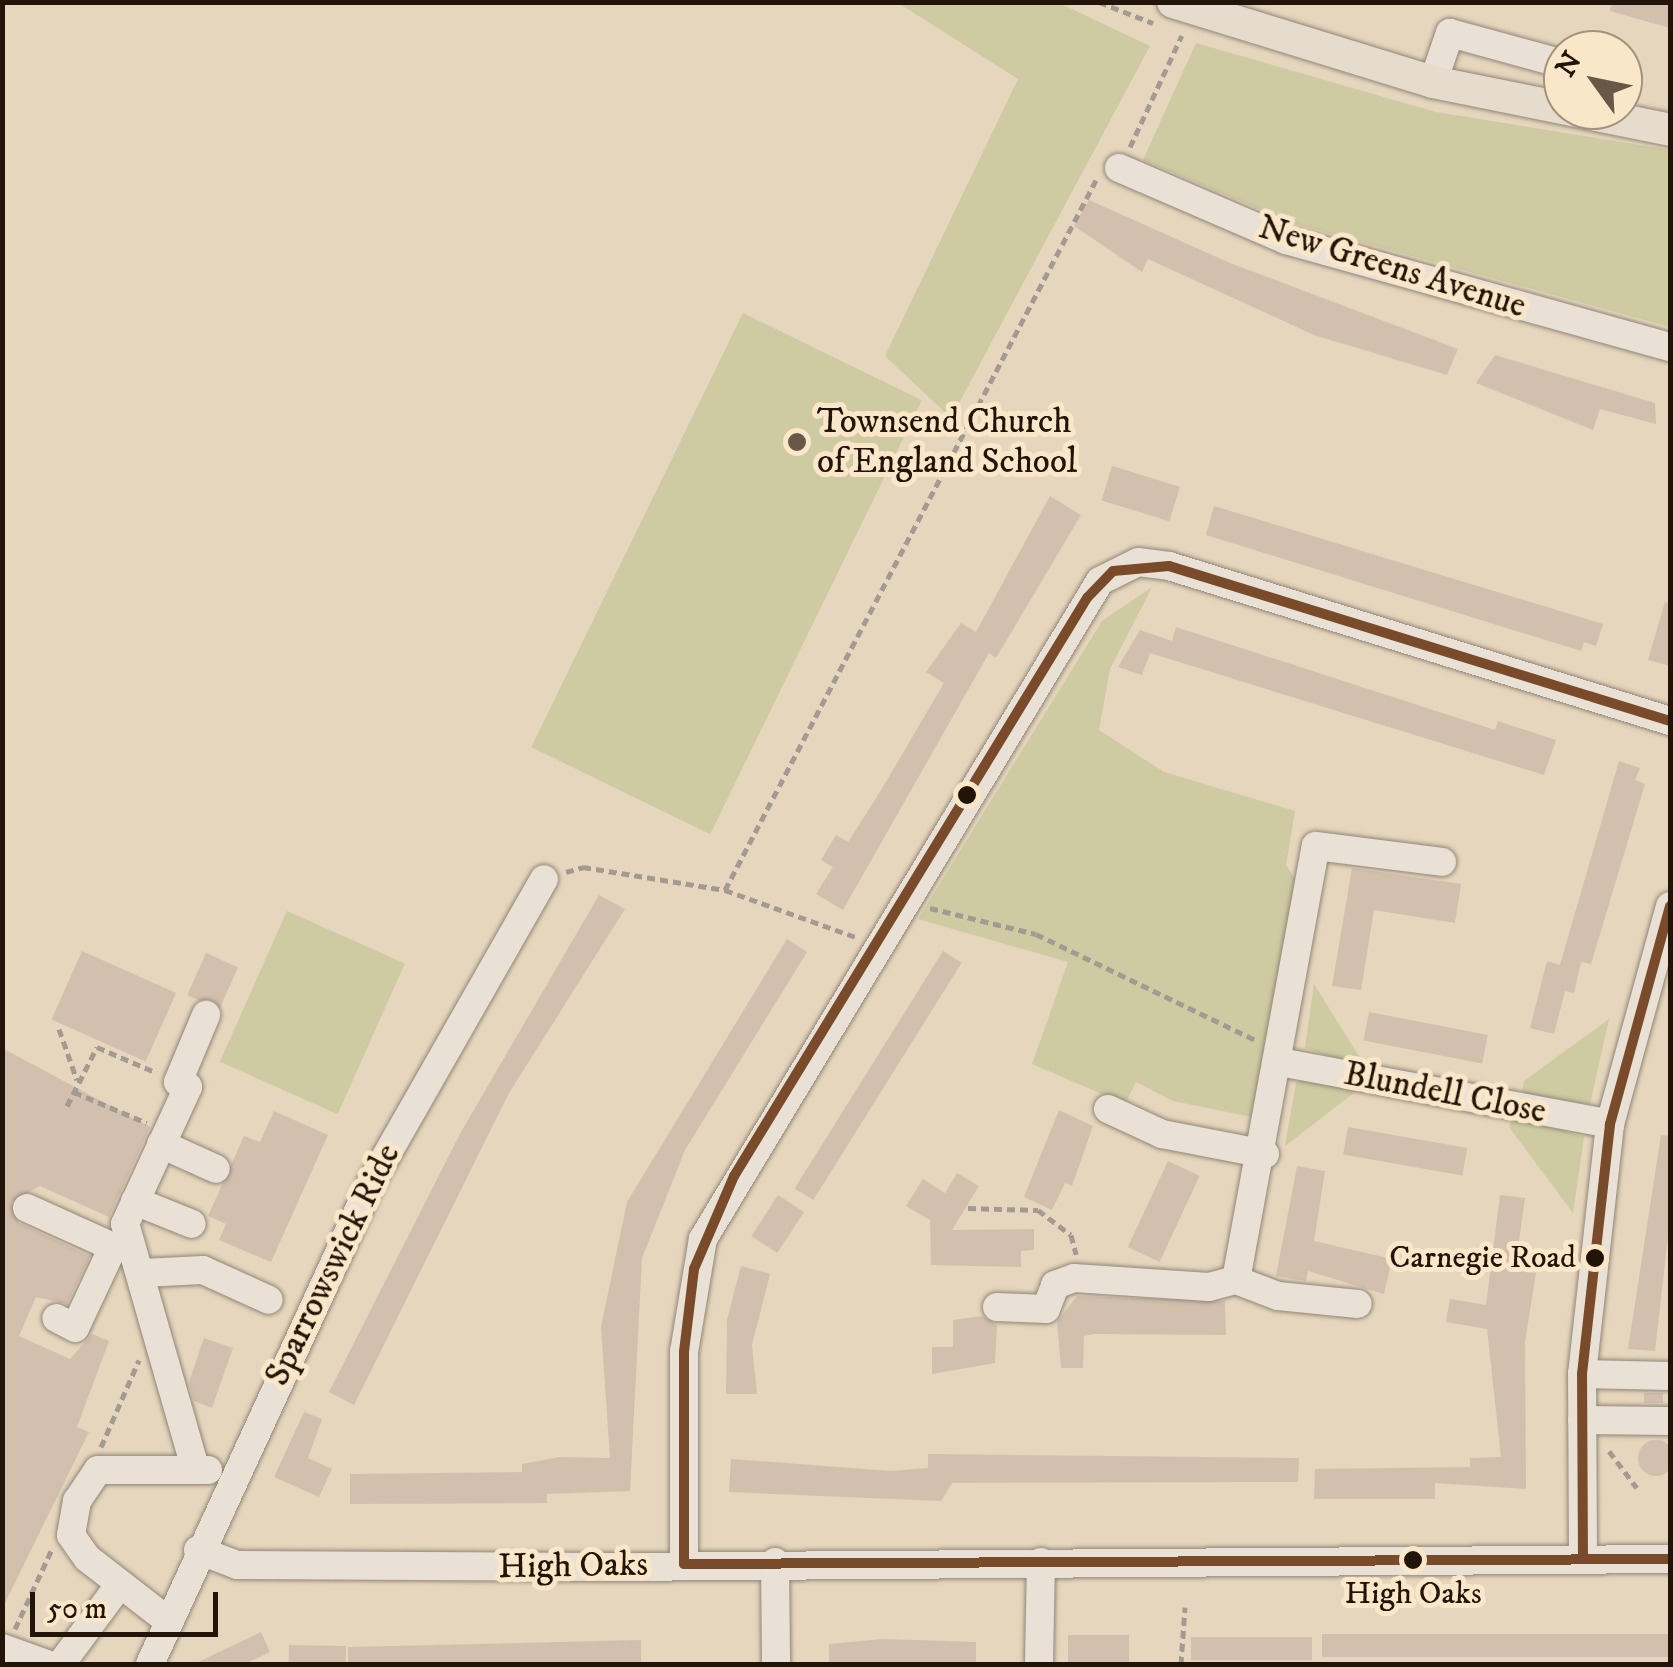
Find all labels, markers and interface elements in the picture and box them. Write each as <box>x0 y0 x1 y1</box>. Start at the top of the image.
north arrow <box>1543 30 1643 130</box>
text: N <box>1548 45 1590 84</box>
street label: New Greens Avenue <box>1253 206 1531 328</box>
place label: Townsend Church of England School <box>817 401 1077 483</box>
marker: Townsend Church of England School <box>786 431 808 453</box>
unlabelled marker <box>957 785 977 805</box>
street label: Blundell Close <box>1340 1053 1550 1133</box>
street label: Sparrowswick Ride <box>256 1137 410 1393</box>
place label: Carnegie Road <box>1389 1239 1576 1277</box>
marker: Carnegie Road <box>1585 1248 1605 1268</box>
street label: High Oaks <box>498 1544 648 1588</box>
marker: High Oaks <box>1403 1550 1423 1570</box>
scale bar <box>35 1572 222 1634</box>
place label: High Oaks <box>1344 1575 1482 1613</box>
text: 50 m <box>47 1591 107 1628</box>

